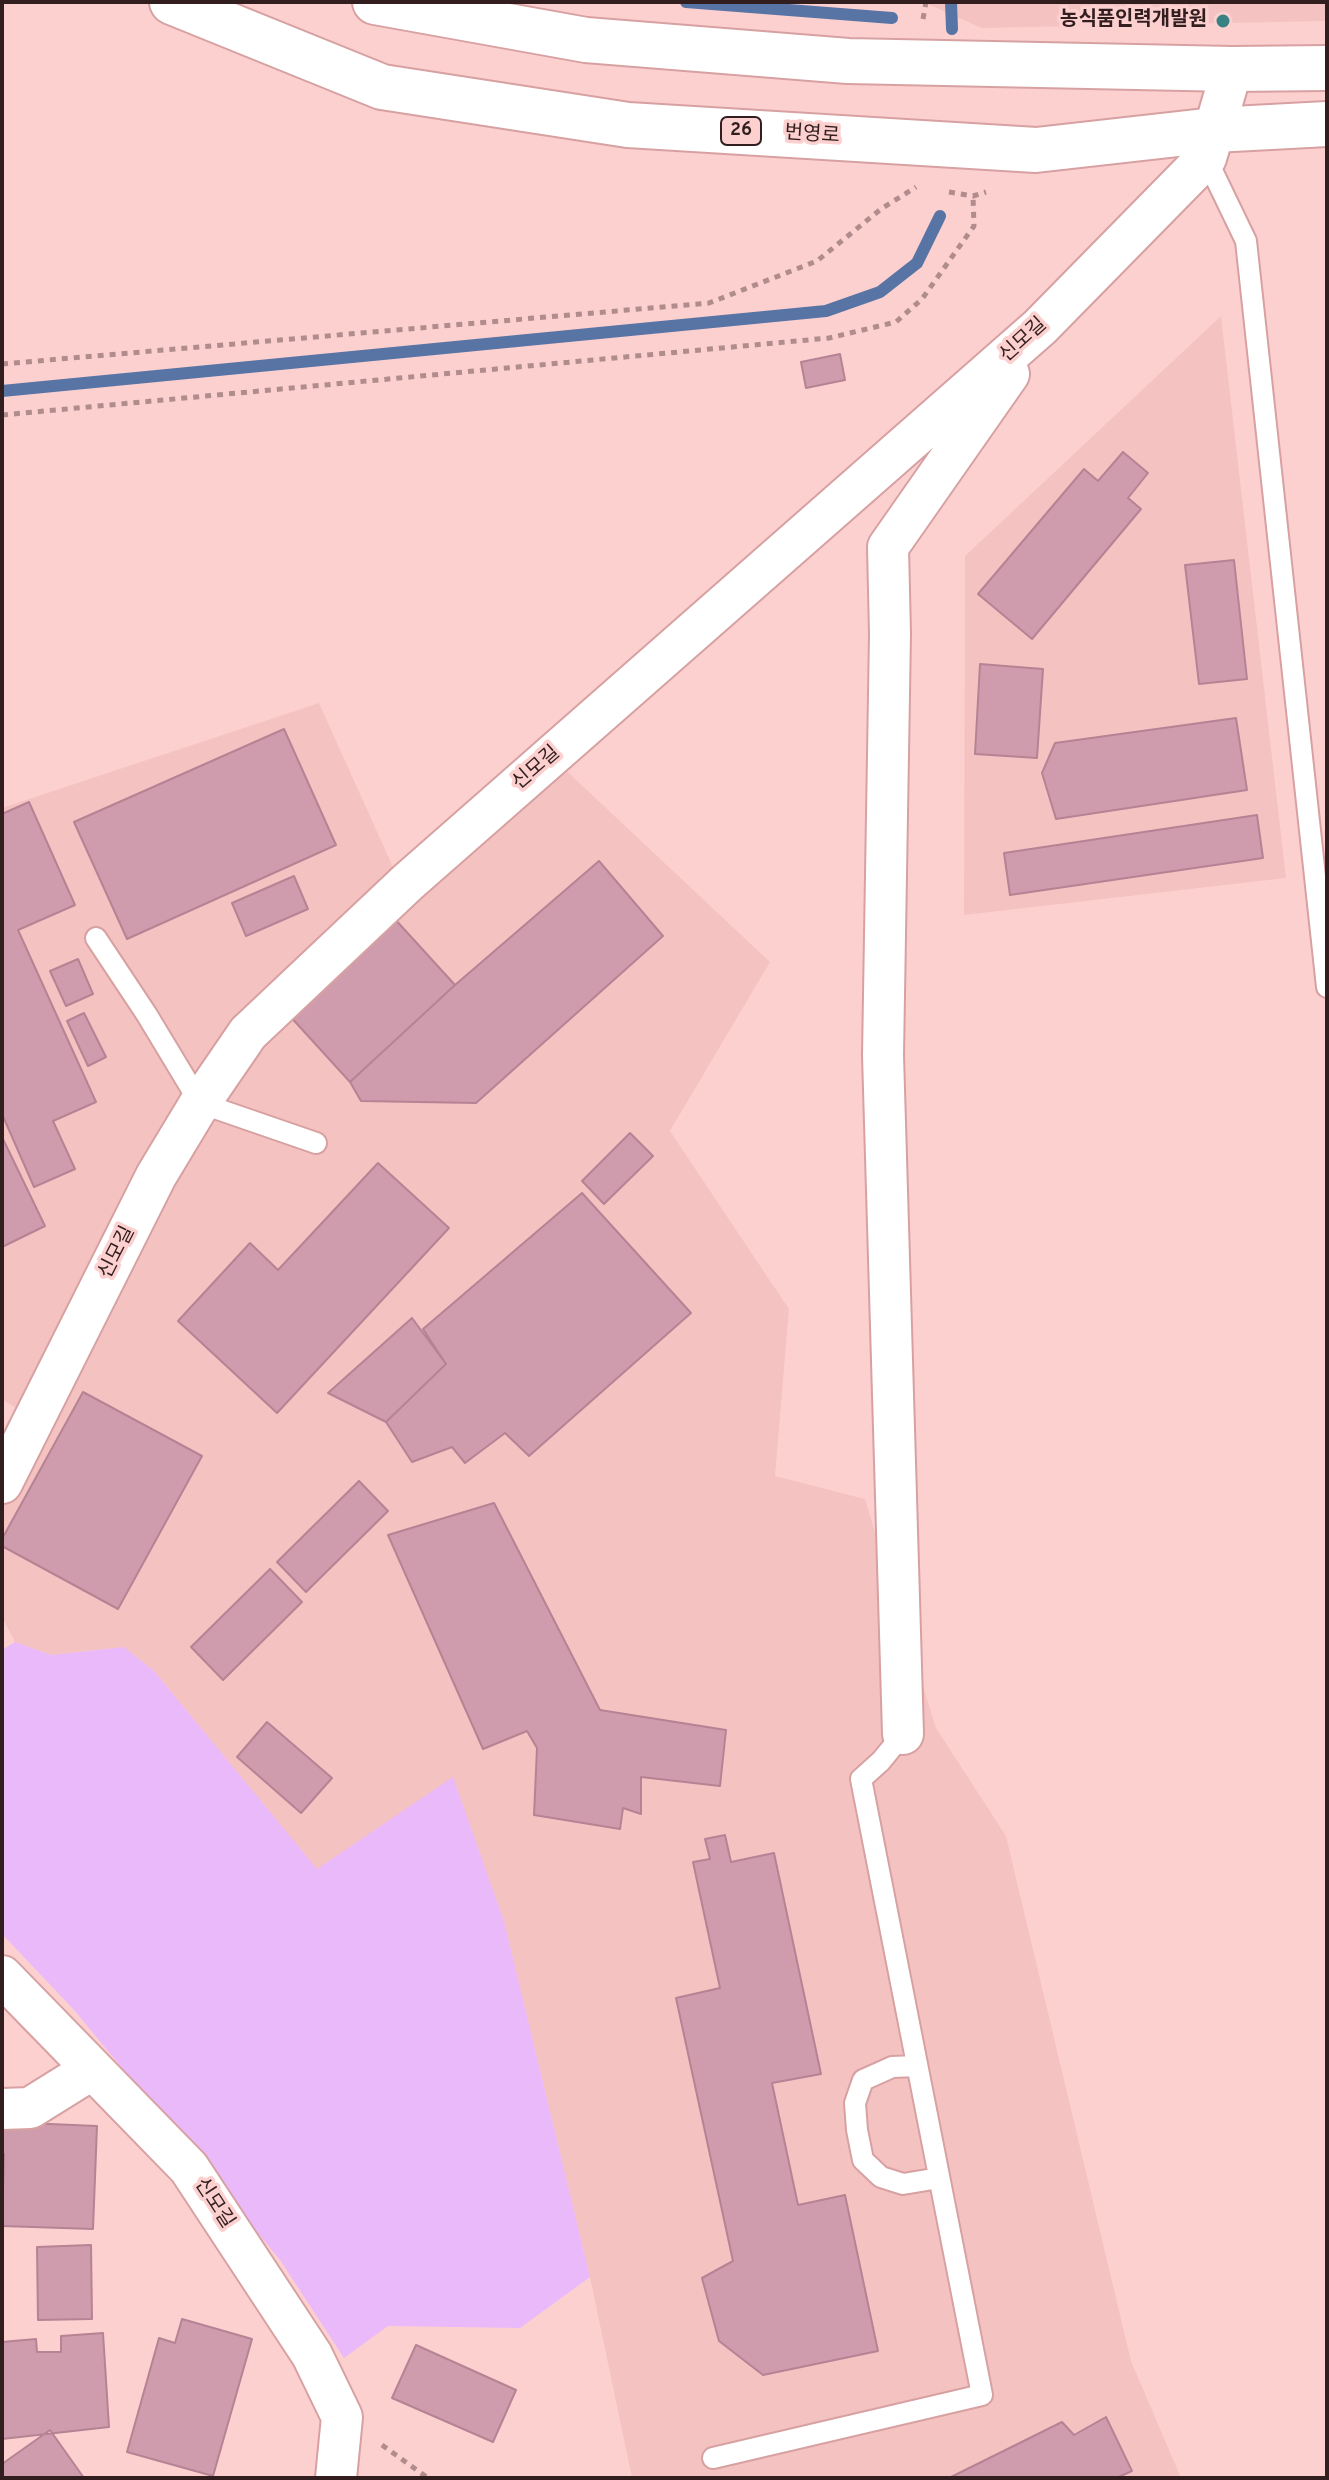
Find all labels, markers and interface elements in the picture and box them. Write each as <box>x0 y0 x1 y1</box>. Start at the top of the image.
place label: 농식품인력개발원 <box>1060 9 1207 33</box>
marker: 농식품인력개발원 <box>1214 12 1232 30</box>
road number: 26 <box>721 117 761 145</box>
street label: 번영로 <box>784 122 840 150</box>
street label: 신모길 <box>995 314 1053 368</box>
street label: 신모길 <box>508 742 566 796</box>
street label: 신모길 <box>95 1223 141 1283</box>
street label: 신모길 <box>188 2174 238 2234</box>

